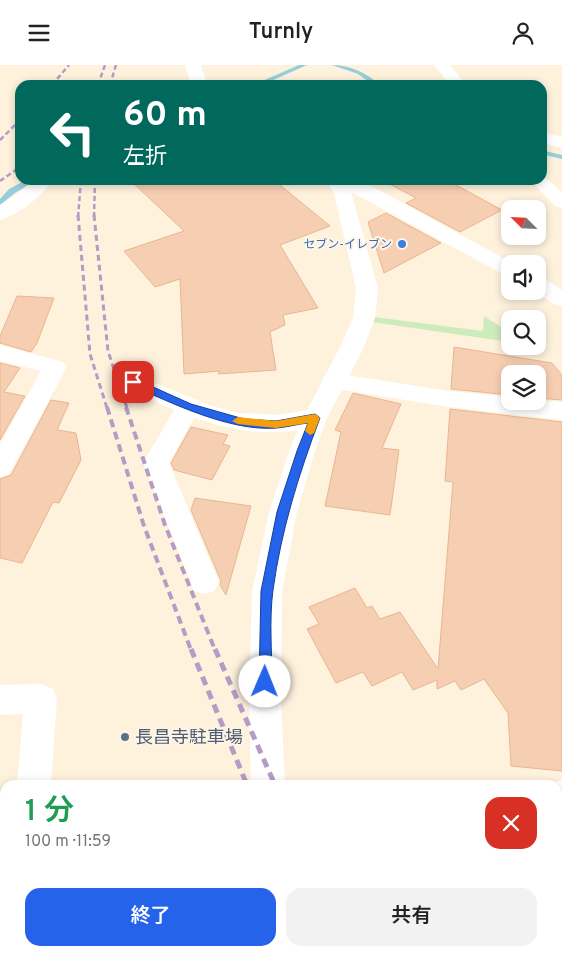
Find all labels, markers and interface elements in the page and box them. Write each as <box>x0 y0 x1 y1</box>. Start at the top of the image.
icon: menu <box>25 19 53 47</box>
text: Turnly <box>249 19 313 46</box>
icon: person <box>509 19 537 47</box>
text: 60 m <box>123 94 207 138</box>
icon: left <box>40 100 105 165</box>
text: 左折 <box>123 144 167 171</box>
north arrow <box>501 200 546 245</box>
map controls <box>501 200 546 410</box>
place label: セブン-イレブン <box>303 237 392 253</box>
marker: セブン-イレブン <box>396 238 408 250</box>
button: sound <box>501 255 546 300</box>
button: search <box>501 310 546 355</box>
pin <box>112 361 154 403</box>
button: layers <box>501 365 546 410</box>
icon: arrive <box>119 368 147 396</box>
position arrow <box>238 655 290 707</box>
place label: 長昌寺駐車場 <box>135 727 243 750</box>
marker: 長昌寺駐車場 <box>119 731 131 743</box>
text: 1 分 <box>25 794 74 831</box>
button: close <box>485 797 537 849</box>
text: 100 m · 11:59 <box>25 832 111 852</box>
button: 終了 <box>25 888 276 946</box>
button: 共有 <box>286 888 537 946</box>

